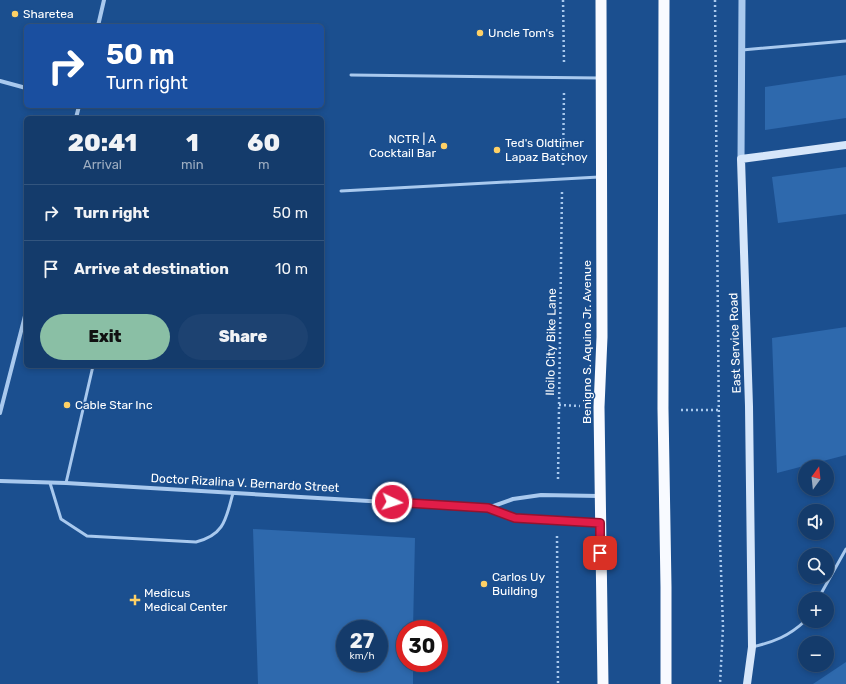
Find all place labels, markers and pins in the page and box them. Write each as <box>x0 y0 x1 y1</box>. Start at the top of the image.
place label: Sharetea <box>23 7 74 21</box>
marker: Sharetea <box>10 9 20 19</box>
place label: Uncle Tom's <box>488 26 554 40</box>
marker: Uncle Tom's <box>475 28 485 38</box>
place label: NCTR | A Cocktail Bar <box>369 132 436 160</box>
place label: Ted's Oldtimer Lapaz Batchoy <box>505 136 588 164</box>
marker: NCTR | A Cocktail Bar <box>439 141 449 151</box>
marker: Ted's Oldtimer Lapaz Batchoy <box>492 145 502 155</box>
place label: Cable Star Inc <box>75 398 153 412</box>
marker: Cable Star Inc <box>62 400 72 410</box>
pin <box>583 536 617 570</box>
place label: Carlos Uy Building <box>492 570 545 598</box>
marker: Carlos Uy Building <box>479 579 489 589</box>
place label: Medicus Medical Center <box>144 586 228 614</box>
marker: Medicus Medical Center <box>129 594 141 606</box>

